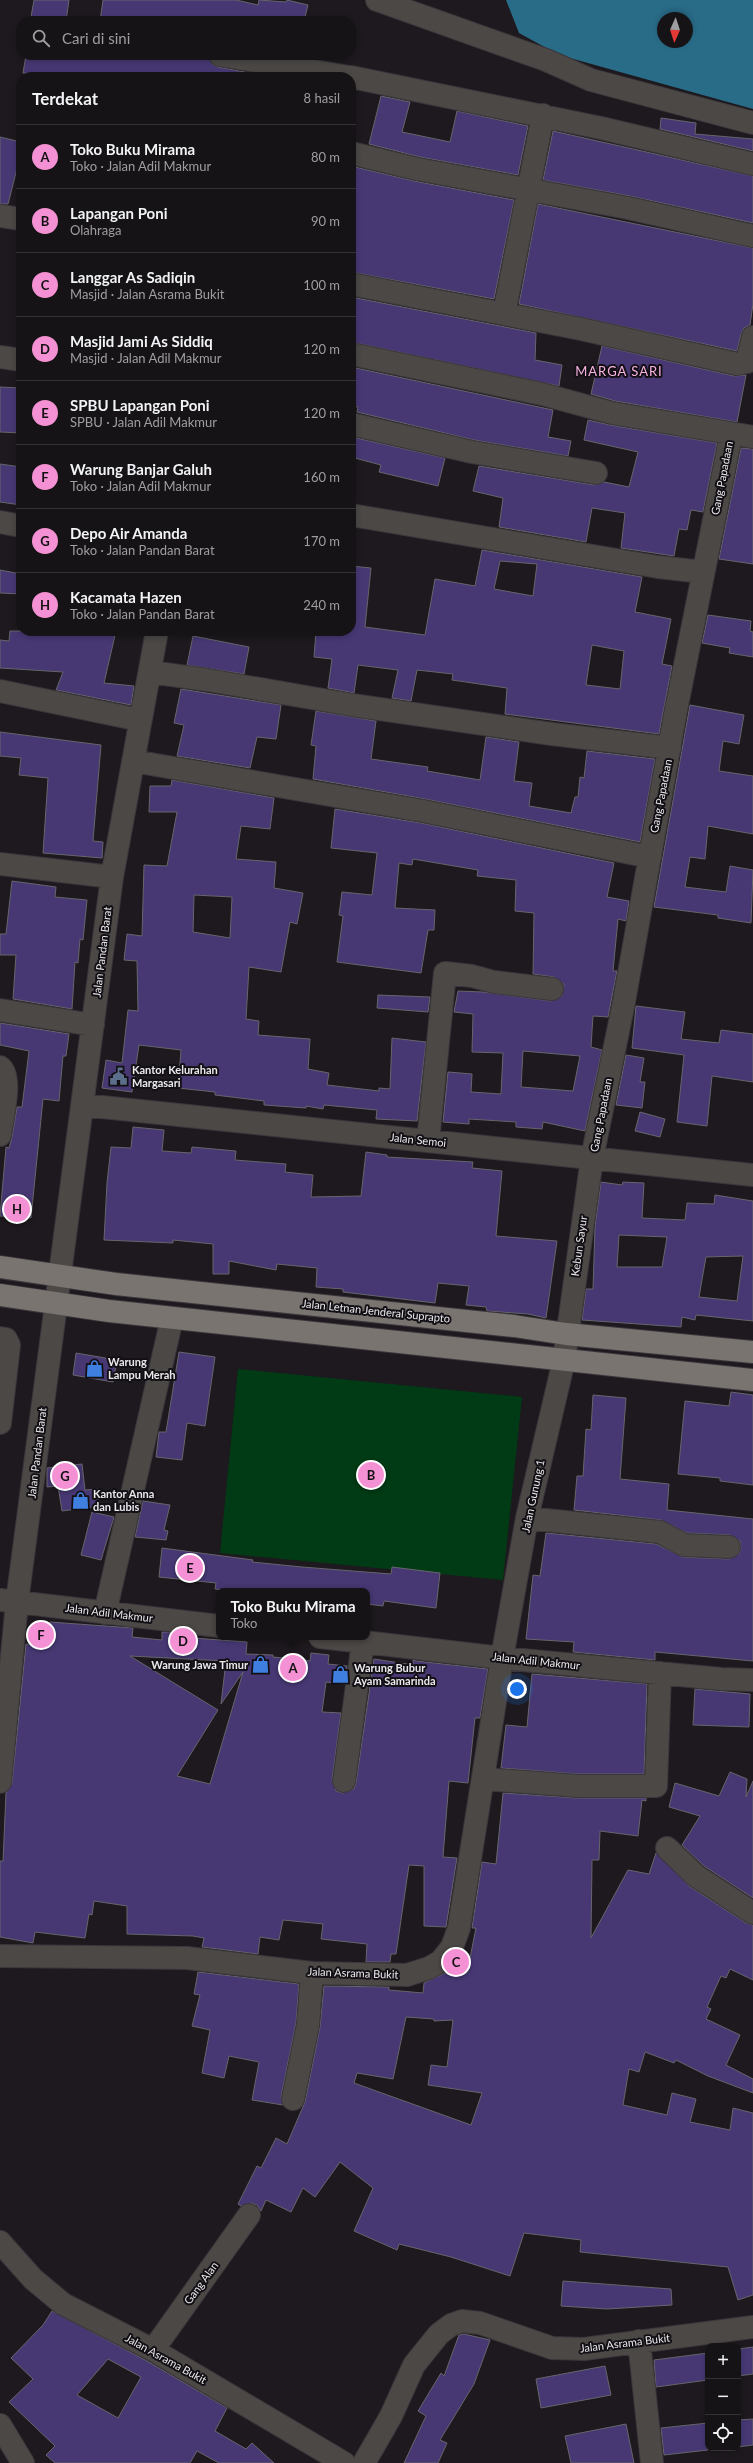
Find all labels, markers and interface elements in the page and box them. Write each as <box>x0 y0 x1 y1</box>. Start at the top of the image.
north arrow <box>657 12 693 48</box>
search box <box>16 16 356 60</box>
icon: search <box>30 27 52 49</box>
text: Cari di sini <box>62 29 130 47</box>
text: Terdekat <box>32 88 98 109</box>
text: 8 hasil <box>304 90 340 106</box>
text: Toko Buku Mirama <box>70 140 195 158</box>
text: A <box>40 149 50 165</box>
text: 80 m <box>311 149 340 165</box>
text: Toko · Jalan Adil Makmur <box>70 158 211 174</box>
text: Lapangan Poni <box>70 204 167 222</box>
text: B <box>41 213 49 229</box>
text: 90 m <box>311 213 340 229</box>
text: Olahraga <box>70 222 121 238</box>
text: Langgar As Sadiqin <box>70 268 195 286</box>
text: C <box>41 277 49 293</box>
text: 100 m <box>303 277 340 293</box>
text: Masjid · Jalan Asrama Bukit <box>70 286 224 302</box>
text: Masjid Jami As Siddiq <box>70 332 213 350</box>
text: D <box>40 341 50 357</box>
text: 120 m <box>303 341 340 357</box>
text: Masjid · Jalan Adil Makmur <box>70 350 222 366</box>
district label: MARGA SARI <box>575 363 663 379</box>
text: SPBU Lapangan Poni <box>70 396 210 414</box>
text: E <box>41 405 49 421</box>
text: 120 m <box>303 405 340 421</box>
text: SPBU · Jalan Adil Makmur <box>70 414 217 430</box>
street label: Gang Papadaan <box>708 440 735 516</box>
text: Warung Banjar Galuh <box>70 460 212 478</box>
text: F <box>41 469 49 485</box>
text: 160 m <box>303 469 340 485</box>
text: Toko · Jalan Adil Makmur <box>70 478 211 494</box>
text: Depo Air Amanda <box>70 524 187 542</box>
text: G <box>40 533 50 549</box>
text: 170 m <box>303 533 340 549</box>
text: Toko · Jalan Pandan Barat <box>70 542 215 558</box>
text: Kacamata Hazen <box>70 588 182 606</box>
text: H <box>40 597 50 613</box>
text: 240 m <box>303 597 340 613</box>
text: Toko · Jalan Pandan Barat <box>70 606 215 622</box>
street label: Gang Papadaan <box>647 758 674 834</box>
street label: Jalan Pandan Barat <box>89 906 114 998</box>
place label: Kantor Kelurahan Margasari <box>132 1063 218 1089</box>
public building icon: Kantor Kelurahan Margasari <box>109 1066 129 1086</box>
street label: Gang Papadaan <box>587 1077 614 1153</box>
street label: Jalan Semoi <box>389 1130 447 1149</box>
pin: H <box>4 1194 30 1224</box>
street label: Kebun Sayur <box>568 1215 589 1277</box>
street label: Jalan Letnan Jenderal Suprapto <box>301 1296 451 1325</box>
place label: Warung Lampu Merah <box>108 1355 176 1381</box>
shop icon: Warung Lampu Merah <box>85 1358 105 1378</box>
street label: Jalan Pandan Barat <box>24 1407 49 1499</box>
street label: Jalan Gunung 1 <box>518 1458 547 1534</box>
pin: B <box>358 1460 384 1490</box>
pin: G <box>52 1461 78 1491</box>
place label: Kantor Anna dan Lubis <box>93 1487 154 1513</box>
shop icon: Kantor Anna dan Lubis <box>70 1490 90 1510</box>
pin: E <box>177 1553 203 1583</box>
popup <box>216 1588 370 1640</box>
text: Toko Buku Mirama <box>230 1597 356 1615</box>
street label: Jalan Adil Makmur <box>64 1601 154 1624</box>
text: Toko <box>230 1615 257 1631</box>
pin: F <box>28 1620 54 1650</box>
pin: D <box>170 1626 196 1656</box>
street label: Jalan Adil Makmur <box>491 1649 581 1672</box>
pin: A <box>280 1653 306 1683</box>
shop icon: Warung Jawa Timur <box>251 1655 271 1675</box>
place label: Warung Jawa Timur <box>151 1658 249 1671</box>
place label: Warung Bubur Ayam Samarinda <box>353 1661 436 1687</box>
shop icon: Warung Bubur Ayam Samarinda <box>331 1664 351 1684</box>
your location <box>507 1679 527 1699</box>
pin: C <box>443 1947 469 1977</box>
street label: Jalan Asrama Bukit <box>307 1964 399 1981</box>
street label: Gang Alan <box>181 2259 220 2307</box>
street label: Jalan Asrama Bukit <box>123 2331 209 2386</box>
street label: Jalan Asrama Bukit <box>579 2331 671 2354</box>
map controls <box>705 2343 741 2451</box>
button: + <box>705 2343 741 2379</box>
button: − <box>705 2379 741 2415</box>
button: locate <box>705 2415 741 2451</box>

